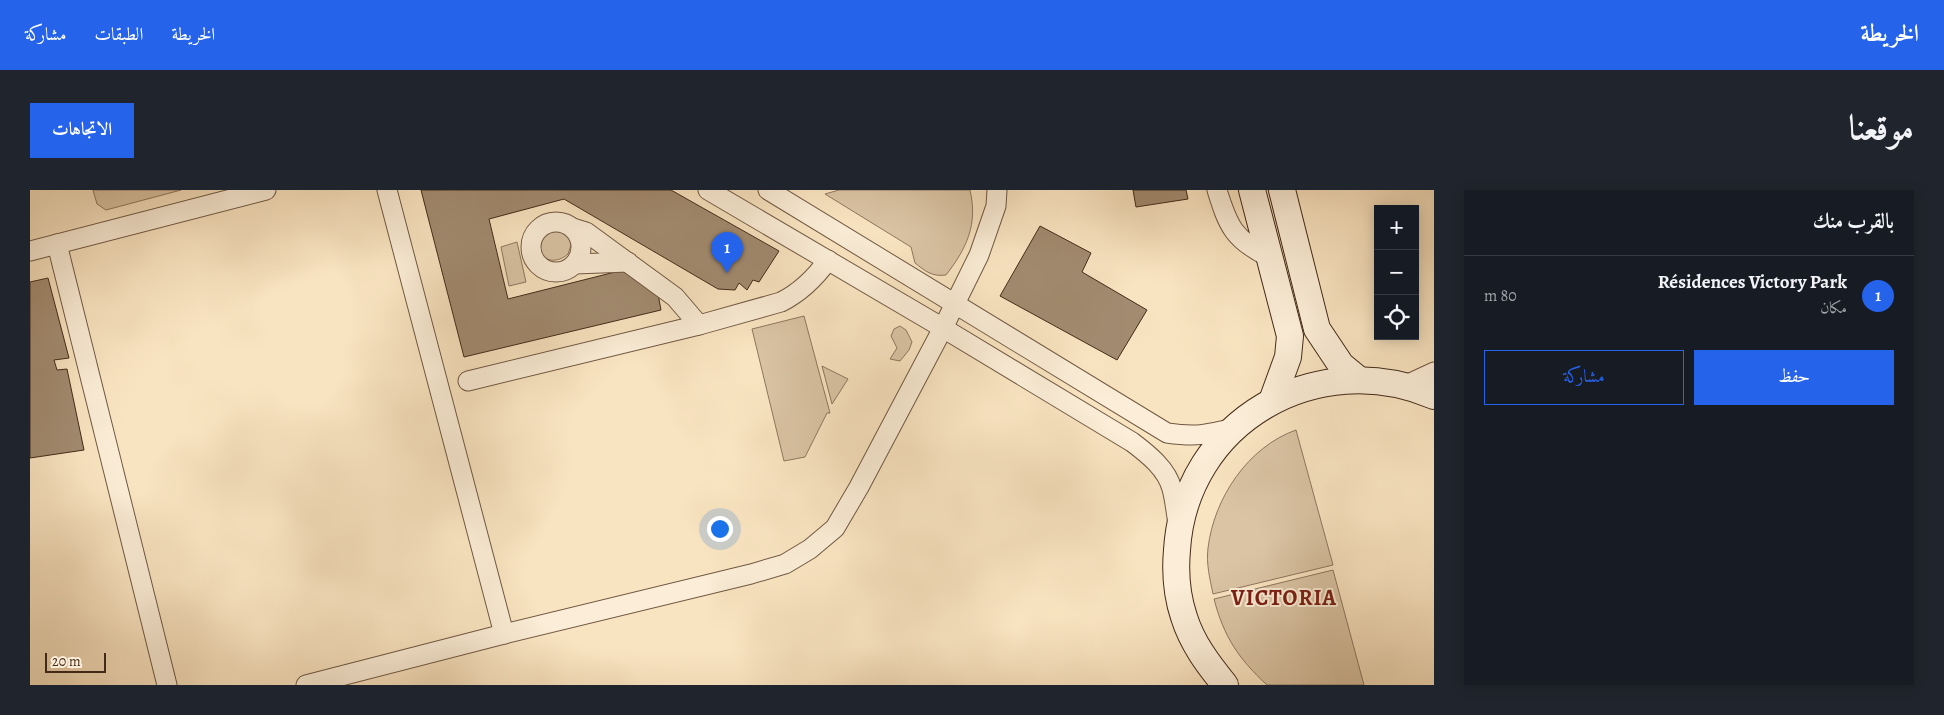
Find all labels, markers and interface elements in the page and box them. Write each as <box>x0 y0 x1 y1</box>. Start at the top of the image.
text: الخريطة <box>1861 17 1919 49</box>
text: مشاركة <box>25 22 66 46</box>
text: الطبقات <box>94 22 143 46</box>
text: الخريطة <box>171 22 215 46</box>
button: الاتجاهات <box>30 103 134 158</box>
text: موقعنا <box>1849 103 1914 151</box>
map controls <box>1374 205 1419 340</box>
button: + <box>1374 205 1419 250</box>
text: بالقرب منك <box>1813 207 1894 235</box>
pin: 1 <box>711 232 743 273</box>
button: − <box>1374 250 1419 295</box>
text: Résidences Victory Park <box>1658 269 1847 295</box>
text: 80 m <box>1484 285 1517 307</box>
text: 1 <box>1875 285 1881 307</box>
button: locate <box>1374 295 1419 340</box>
text: مكان <box>1820 297 1847 319</box>
button: مشاركة <box>1484 350 1684 405</box>
button: حفظ <box>1694 350 1894 405</box>
your location <box>707 516 733 542</box>
district label: VICTORIA <box>1230 583 1337 613</box>
scale bar <box>45 650 106 673</box>
text: 20 m <box>52 652 81 671</box>

